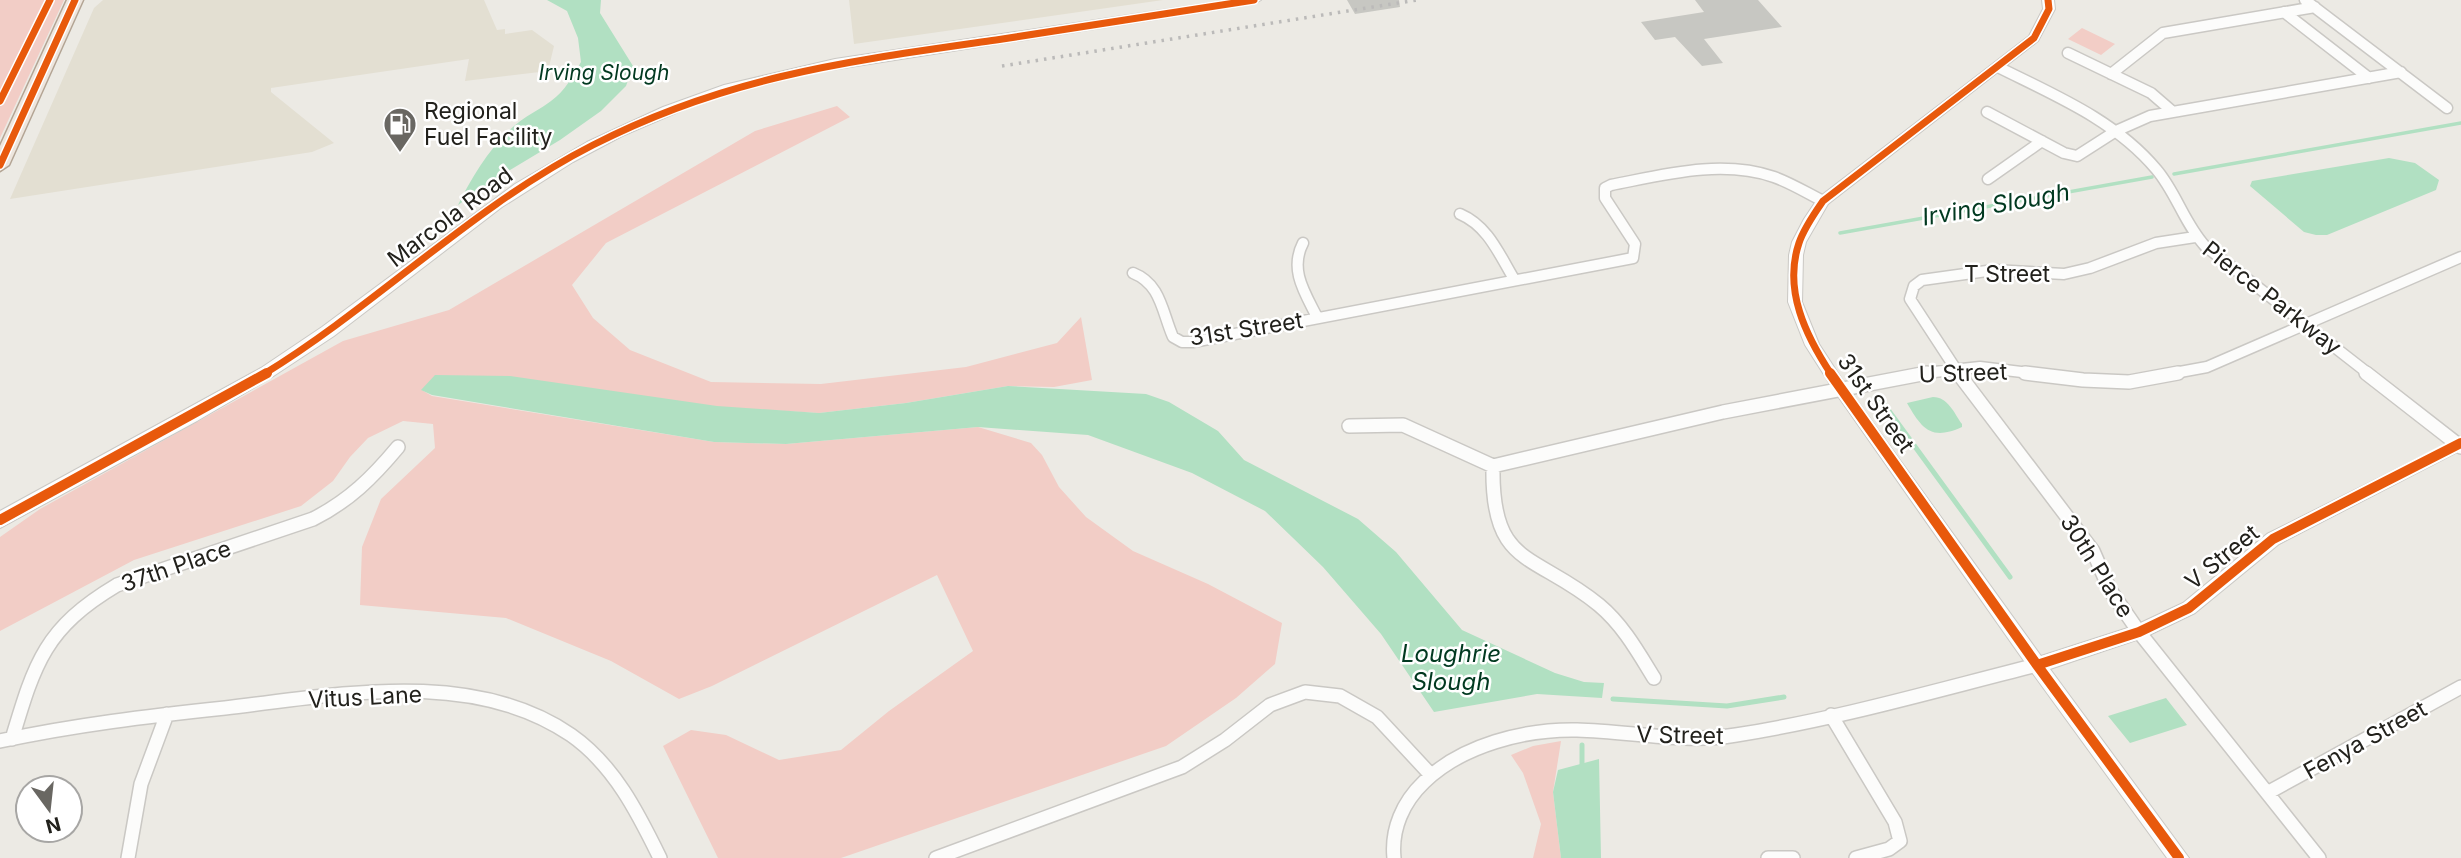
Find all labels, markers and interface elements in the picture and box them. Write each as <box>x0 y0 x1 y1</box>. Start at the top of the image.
water label: Irving Slough <box>539 60 669 85</box>
place label: Regional Fuel Facility <box>424 97 553 151</box>
fuel station icon: Regional Fuel Facility <box>381 105 419 154</box>
street label: Marcola Road <box>382 161 518 273</box>
water label: Irving Slough <box>1920 177 2072 232</box>
street label: Pierce Parkway <box>2197 235 2347 361</box>
street label: T Street <box>1964 260 2051 288</box>
street label: 31st Street <box>1187 306 1305 352</box>
street label: 31st Street <box>1832 348 1921 458</box>
street label: U Street <box>1918 357 2008 389</box>
street label: 30th Place <box>2054 509 2140 623</box>
street label: V Street <box>2179 518 2265 595</box>
street label: 37th Place <box>117 534 235 598</box>
water label: Loughrie Slough <box>1401 639 1501 696</box>
street label: Vitus Lane <box>307 680 423 714</box>
street label: Fenya Street <box>2299 694 2432 785</box>
street label: V Street <box>1636 720 1724 750</box>
north arrow <box>14 774 84 844</box>
text: N <box>43 812 63 838</box>

